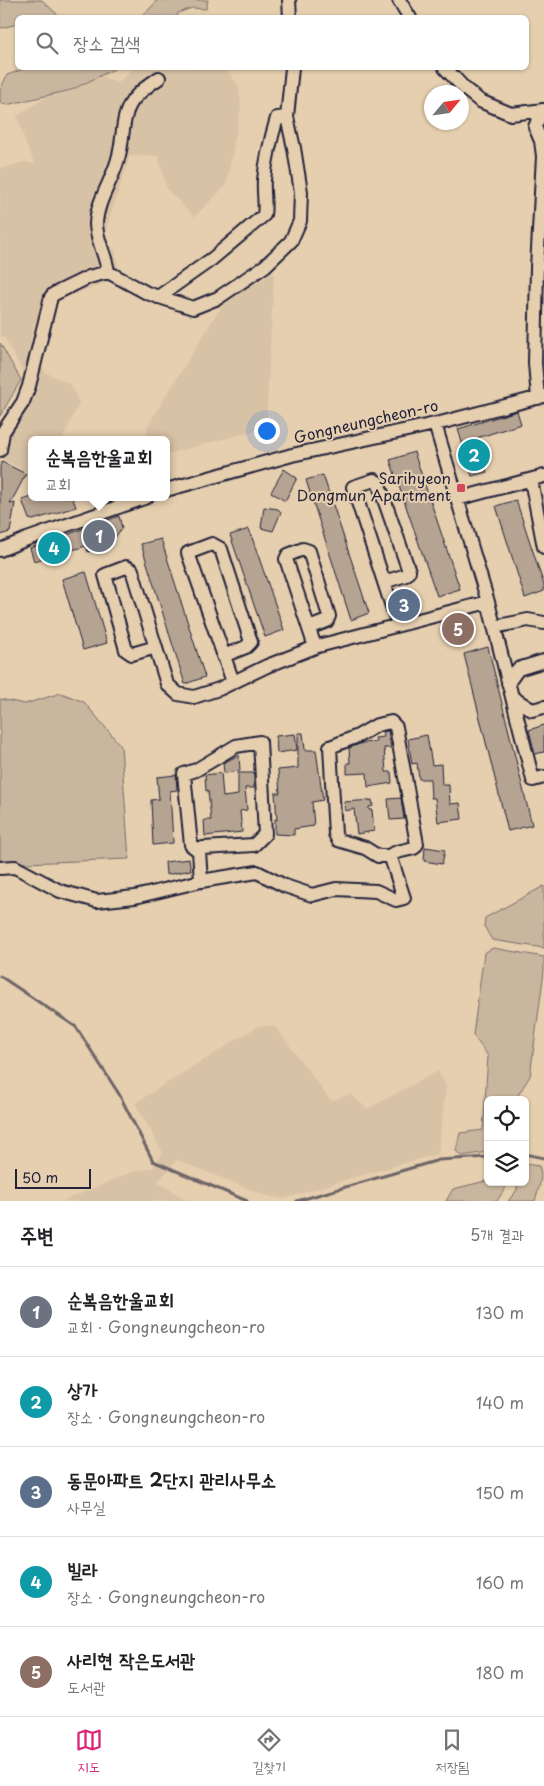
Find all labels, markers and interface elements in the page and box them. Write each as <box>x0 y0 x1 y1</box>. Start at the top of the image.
search box <box>15 15 529 70</box>
text: 장소 검색 <box>73 28 140 56</box>
icon: search <box>33 29 61 57</box>
north arrow <box>424 85 469 130</box>
street label: Gongneungcheon-ro <box>291 393 440 448</box>
your location <box>254 418 280 444</box>
popup <box>28 436 170 501</box>
pin: 2 <box>458 436 490 474</box>
text: 순복음한울교회 <box>45 442 153 470</box>
place label: Sarihyeon Dongmun Apartment <box>297 466 451 506</box>
text: 교회 <box>45 471 71 495</box>
marker: Sarihyeon Dongmun Apartment <box>455 482 467 494</box>
pin: 1 <box>83 517 115 555</box>
pin: 4 <box>38 529 70 567</box>
pin: 3 <box>388 586 420 624</box>
pin: 5 <box>442 610 474 648</box>
map controls <box>484 1096 529 1186</box>
button: locate <box>484 1096 529 1141</box>
button: layers <box>484 1141 529 1186</box>
scale bar <box>15 1166 91 1189</box>
text: 50 m <box>22 1167 58 1188</box>
text: 주변 <box>20 1218 54 1250</box>
text: 5개 결과 <box>470 1222 524 1246</box>
text: 순복음한울교회 <box>67 1285 174 1313</box>
text: 1 <box>32 1300 40 1324</box>
text: 130 m <box>476 1300 524 1324</box>
text: 교회 · Gongneungcheon-ro <box>67 1314 265 1338</box>
text: 상가 <box>67 1375 98 1403</box>
text: 2 <box>30 1390 42 1414</box>
text: 140 m <box>476 1390 524 1414</box>
text: 장소 · Gongneungcheon-ro <box>67 1404 265 1428</box>
text: 동문아파트 2단지 관리사무소 <box>67 1465 276 1493</box>
text: 3 <box>31 1480 41 1504</box>
text: 150 m <box>476 1480 524 1504</box>
text: 사무실 <box>67 1494 106 1518</box>
text: 빌라 <box>67 1555 98 1583</box>
text: 4 <box>31 1570 41 1594</box>
text: 160 m <box>476 1570 524 1594</box>
text: 장소 · Gongneungcheon-ro <box>67 1584 265 1608</box>
text: 사리현 작은도서관 <box>67 1645 195 1673</box>
text: 5 <box>31 1660 41 1684</box>
text: 180 m <box>476 1660 524 1684</box>
text: 도서관 <box>67 1674 106 1698</box>
tab: 지도 <box>75 1726 103 1777</box>
tab: 길찾기 <box>252 1726 286 1777</box>
tab: 저장됨 <box>435 1726 469 1777</box>

